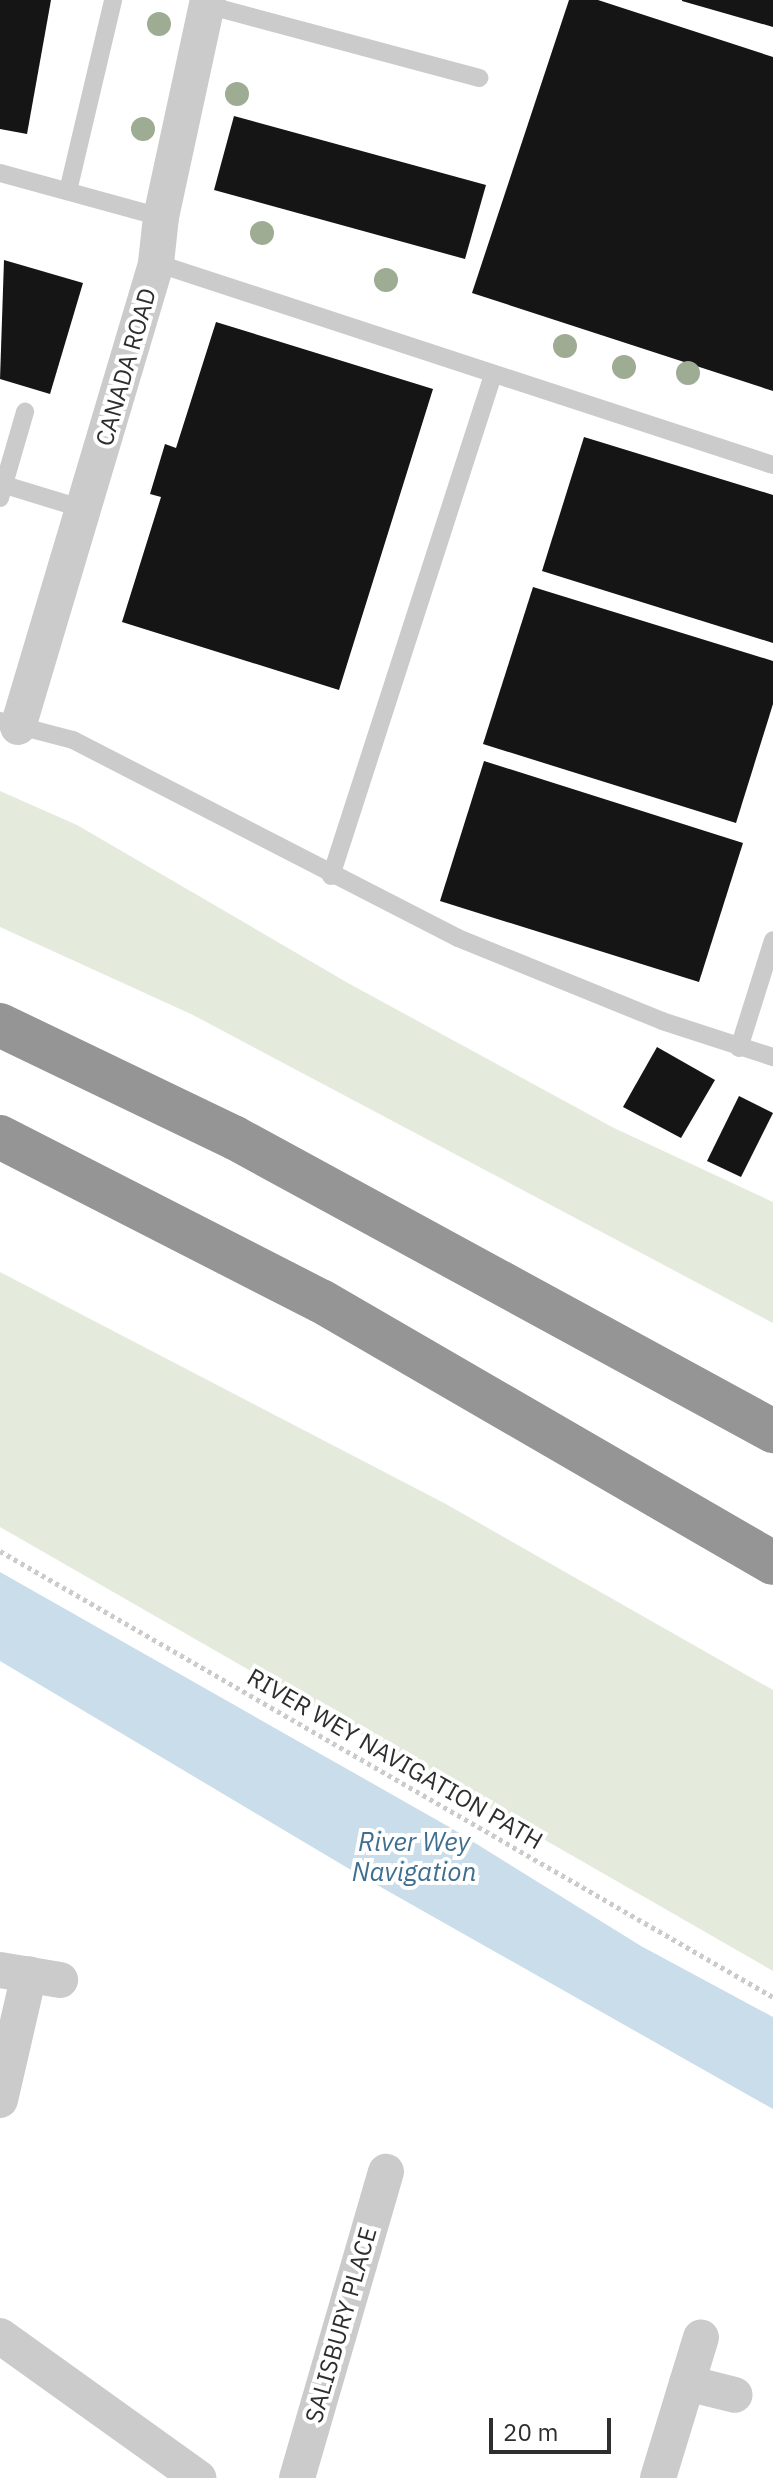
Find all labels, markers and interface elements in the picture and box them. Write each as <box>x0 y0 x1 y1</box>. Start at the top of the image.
street label: CANADA ROAD <box>90 285 162 449</box>
street label: RIVER WEY NAVIGATION PATH <box>242 1662 548 1856</box>
water label: River Wey Navigation <box>352 1826 476 1888</box>
street label: SALISBURY PLACE <box>299 2224 383 2426</box>
scale bar <box>493 2402 615 2452</box>
text: 20 m <box>503 2416 558 2448</box>

